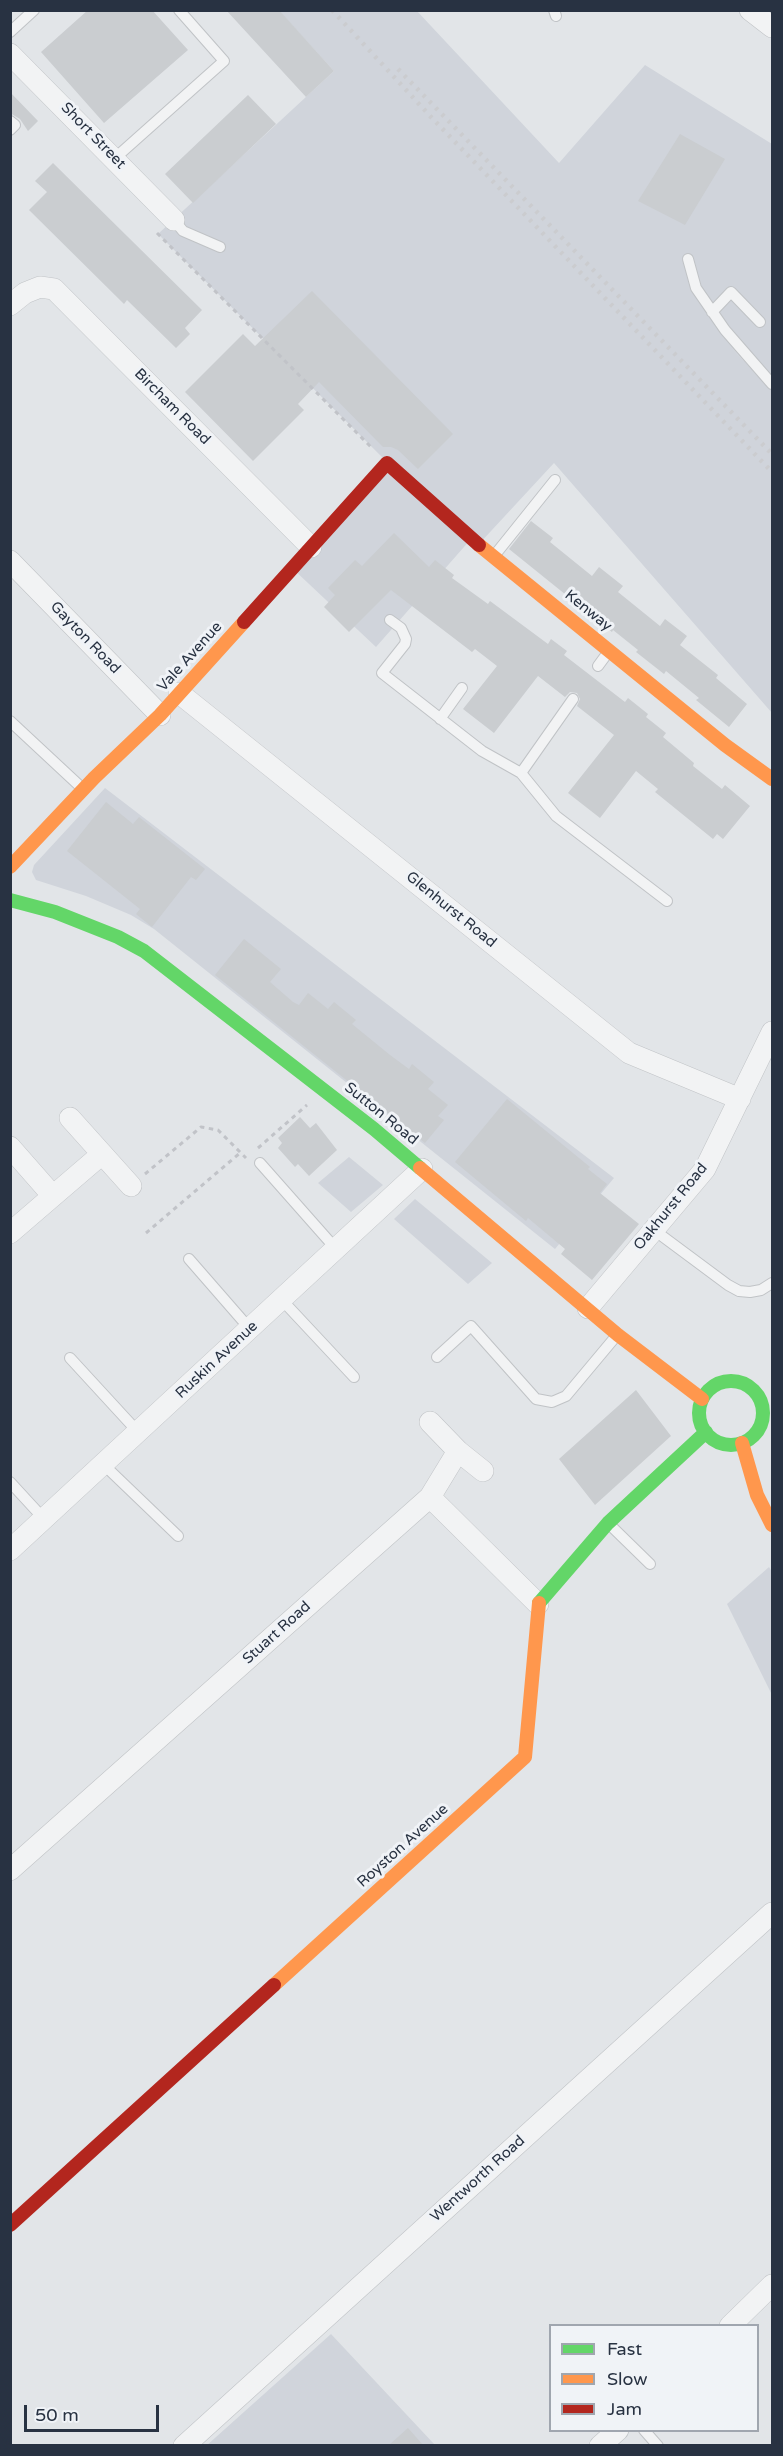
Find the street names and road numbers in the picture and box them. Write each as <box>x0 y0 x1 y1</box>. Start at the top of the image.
street label: Short Street <box>57 99 129 173</box>
street label: Bircham Road <box>130 365 214 449</box>
street label: Kenway <box>561 586 615 636</box>
street label: Gayton Road <box>46 598 124 678</box>
street label: Vale Avenue <box>154 618 226 696</box>
street label: Glenhurst Road <box>402 868 500 952</box>
street label: Sutton Road <box>341 1079 421 1149</box>
street label: Oakhurst Road <box>630 1160 712 1254</box>
street label: Ruskin Avenue <box>172 1317 262 1403</box>
street label: Stuart Road <box>239 1598 315 1668</box>
street label: Royston Avenue <box>354 1800 452 1892</box>
street label: Wentworth Road <box>427 2132 529 2226</box>

